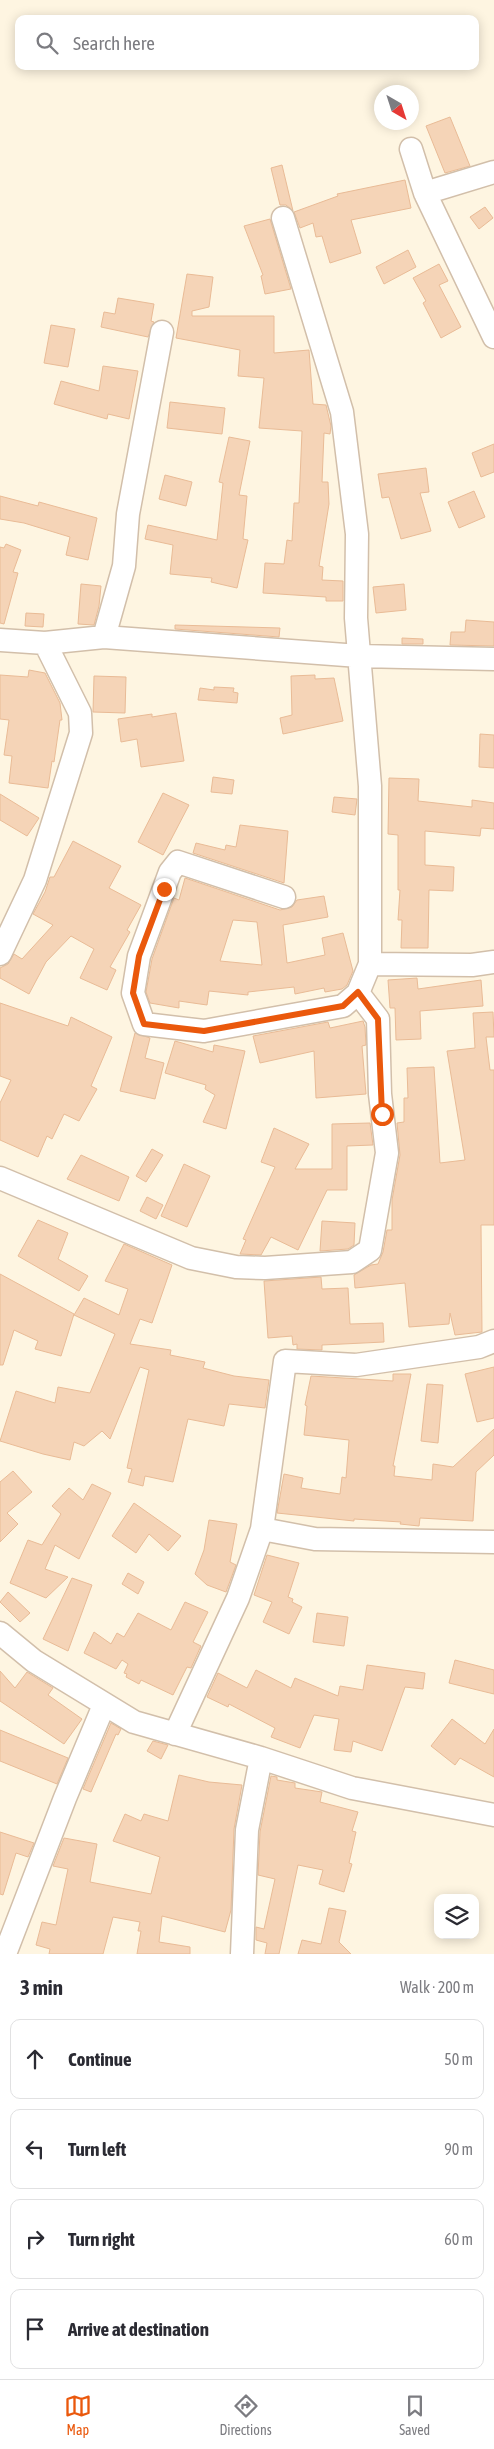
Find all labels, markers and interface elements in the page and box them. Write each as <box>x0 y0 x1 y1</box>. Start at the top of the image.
search box <box>15 15 479 70</box>
icon: search <box>33 29 61 57</box>
text: Search here <box>73 32 155 54</box>
north arrow <box>374 85 419 130</box>
route end <box>153 878 176 901</box>
route start <box>371 1103 394 1126</box>
map controls <box>434 1894 479 1939</box>
button: layers <box>434 1894 479 1939</box>
text: 3 min <box>20 1975 63 1999</box>
text: Walk · 200 m <box>400 1978 474 1996</box>
icon: ahead <box>21 2045 49 2073</box>
text: Continue <box>68 2048 132 2070</box>
text: 50 m <box>444 2050 473 2068</box>
icon: left <box>21 2135 49 2163</box>
text: Turn left <box>68 2138 126 2160</box>
text: 90 m <box>444 2140 473 2158</box>
icon: right <box>21 2225 49 2253</box>
text: Turn right <box>68 2228 135 2250</box>
text: 60 m <box>444 2230 473 2248</box>
icon: arrive <box>21 2315 49 2343</box>
text: Arrive at destination <box>68 2318 209 2340</box>
tab: Map <box>64 2392 92 2438</box>
tab: Directions <box>219 2392 272 2438</box>
tab: Saved <box>399 2392 430 2438</box>

